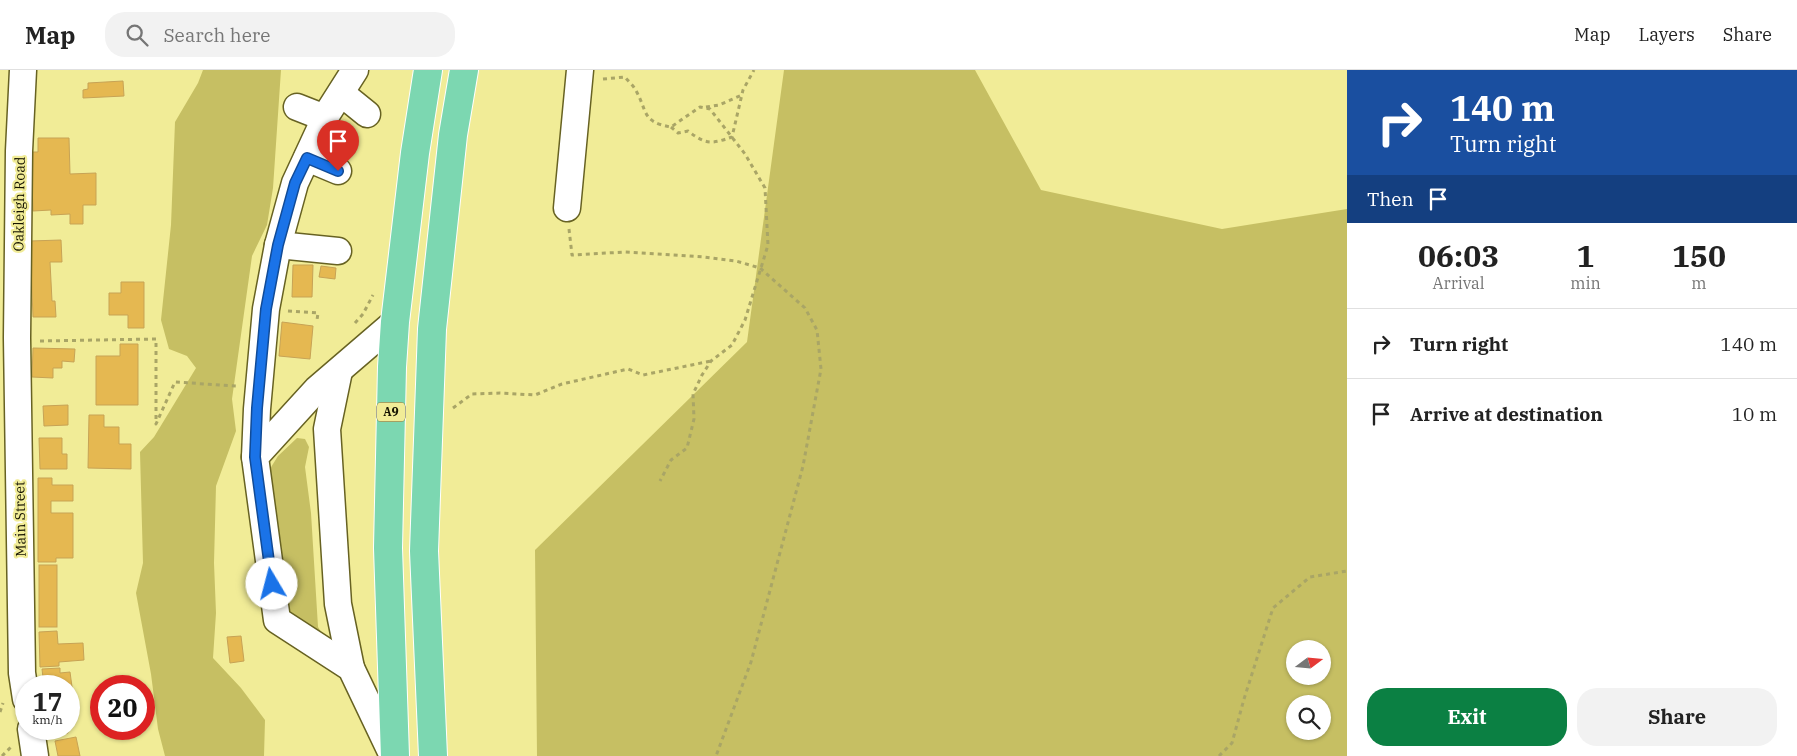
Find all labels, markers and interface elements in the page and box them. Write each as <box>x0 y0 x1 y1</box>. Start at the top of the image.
search box <box>105 12 455 57</box>
text: Map <box>25 19 75 51</box>
icon: search <box>123 21 151 49</box>
text: Search here <box>163 23 270 47</box>
text: Map <box>1574 23 1611 46</box>
text: Layers <box>1639 23 1695 46</box>
text: Share <box>1723 23 1772 46</box>
text: 140 m <box>1450 85 1555 131</box>
icon: right <box>1367 90 1432 155</box>
pin <box>317 120 359 171</box>
icon: arrive <box>324 127 352 155</box>
text: Turn right <box>1450 129 1557 158</box>
street label: Oakleigh Road <box>9 156 29 252</box>
icon: arrive <box>1424 185 1452 213</box>
text: Then <box>1367 187 1414 211</box>
text: 06:03 <box>1418 236 1499 275</box>
text: 1 <box>1577 236 1595 275</box>
text: 150 <box>1672 236 1726 275</box>
text: Arrival <box>1433 273 1485 293</box>
text: min <box>1570 273 1601 293</box>
text: m <box>1691 273 1707 293</box>
icon: right <box>1367 330 1395 358</box>
text: Turn right <box>1410 332 1508 356</box>
text: 140 m <box>1720 332 1777 356</box>
icon: arrive <box>1367 400 1395 428</box>
road number: A9 <box>377 402 405 422</box>
text: Arrive at destination <box>1410 402 1603 426</box>
text: 10 m <box>1732 402 1777 426</box>
street label: Main Street <box>10 481 30 557</box>
position arrow <box>245 557 297 609</box>
north arrow <box>1286 640 1331 685</box>
map controls <box>1286 640 1331 740</box>
speed limit sign: 20 <box>90 675 155 740</box>
text: 17 <box>32 685 63 718</box>
button: Exit <box>1367 688 1567 746</box>
button: Share <box>1577 688 1777 746</box>
button: search <box>1286 695 1331 740</box>
text: km/h <box>32 712 63 727</box>

